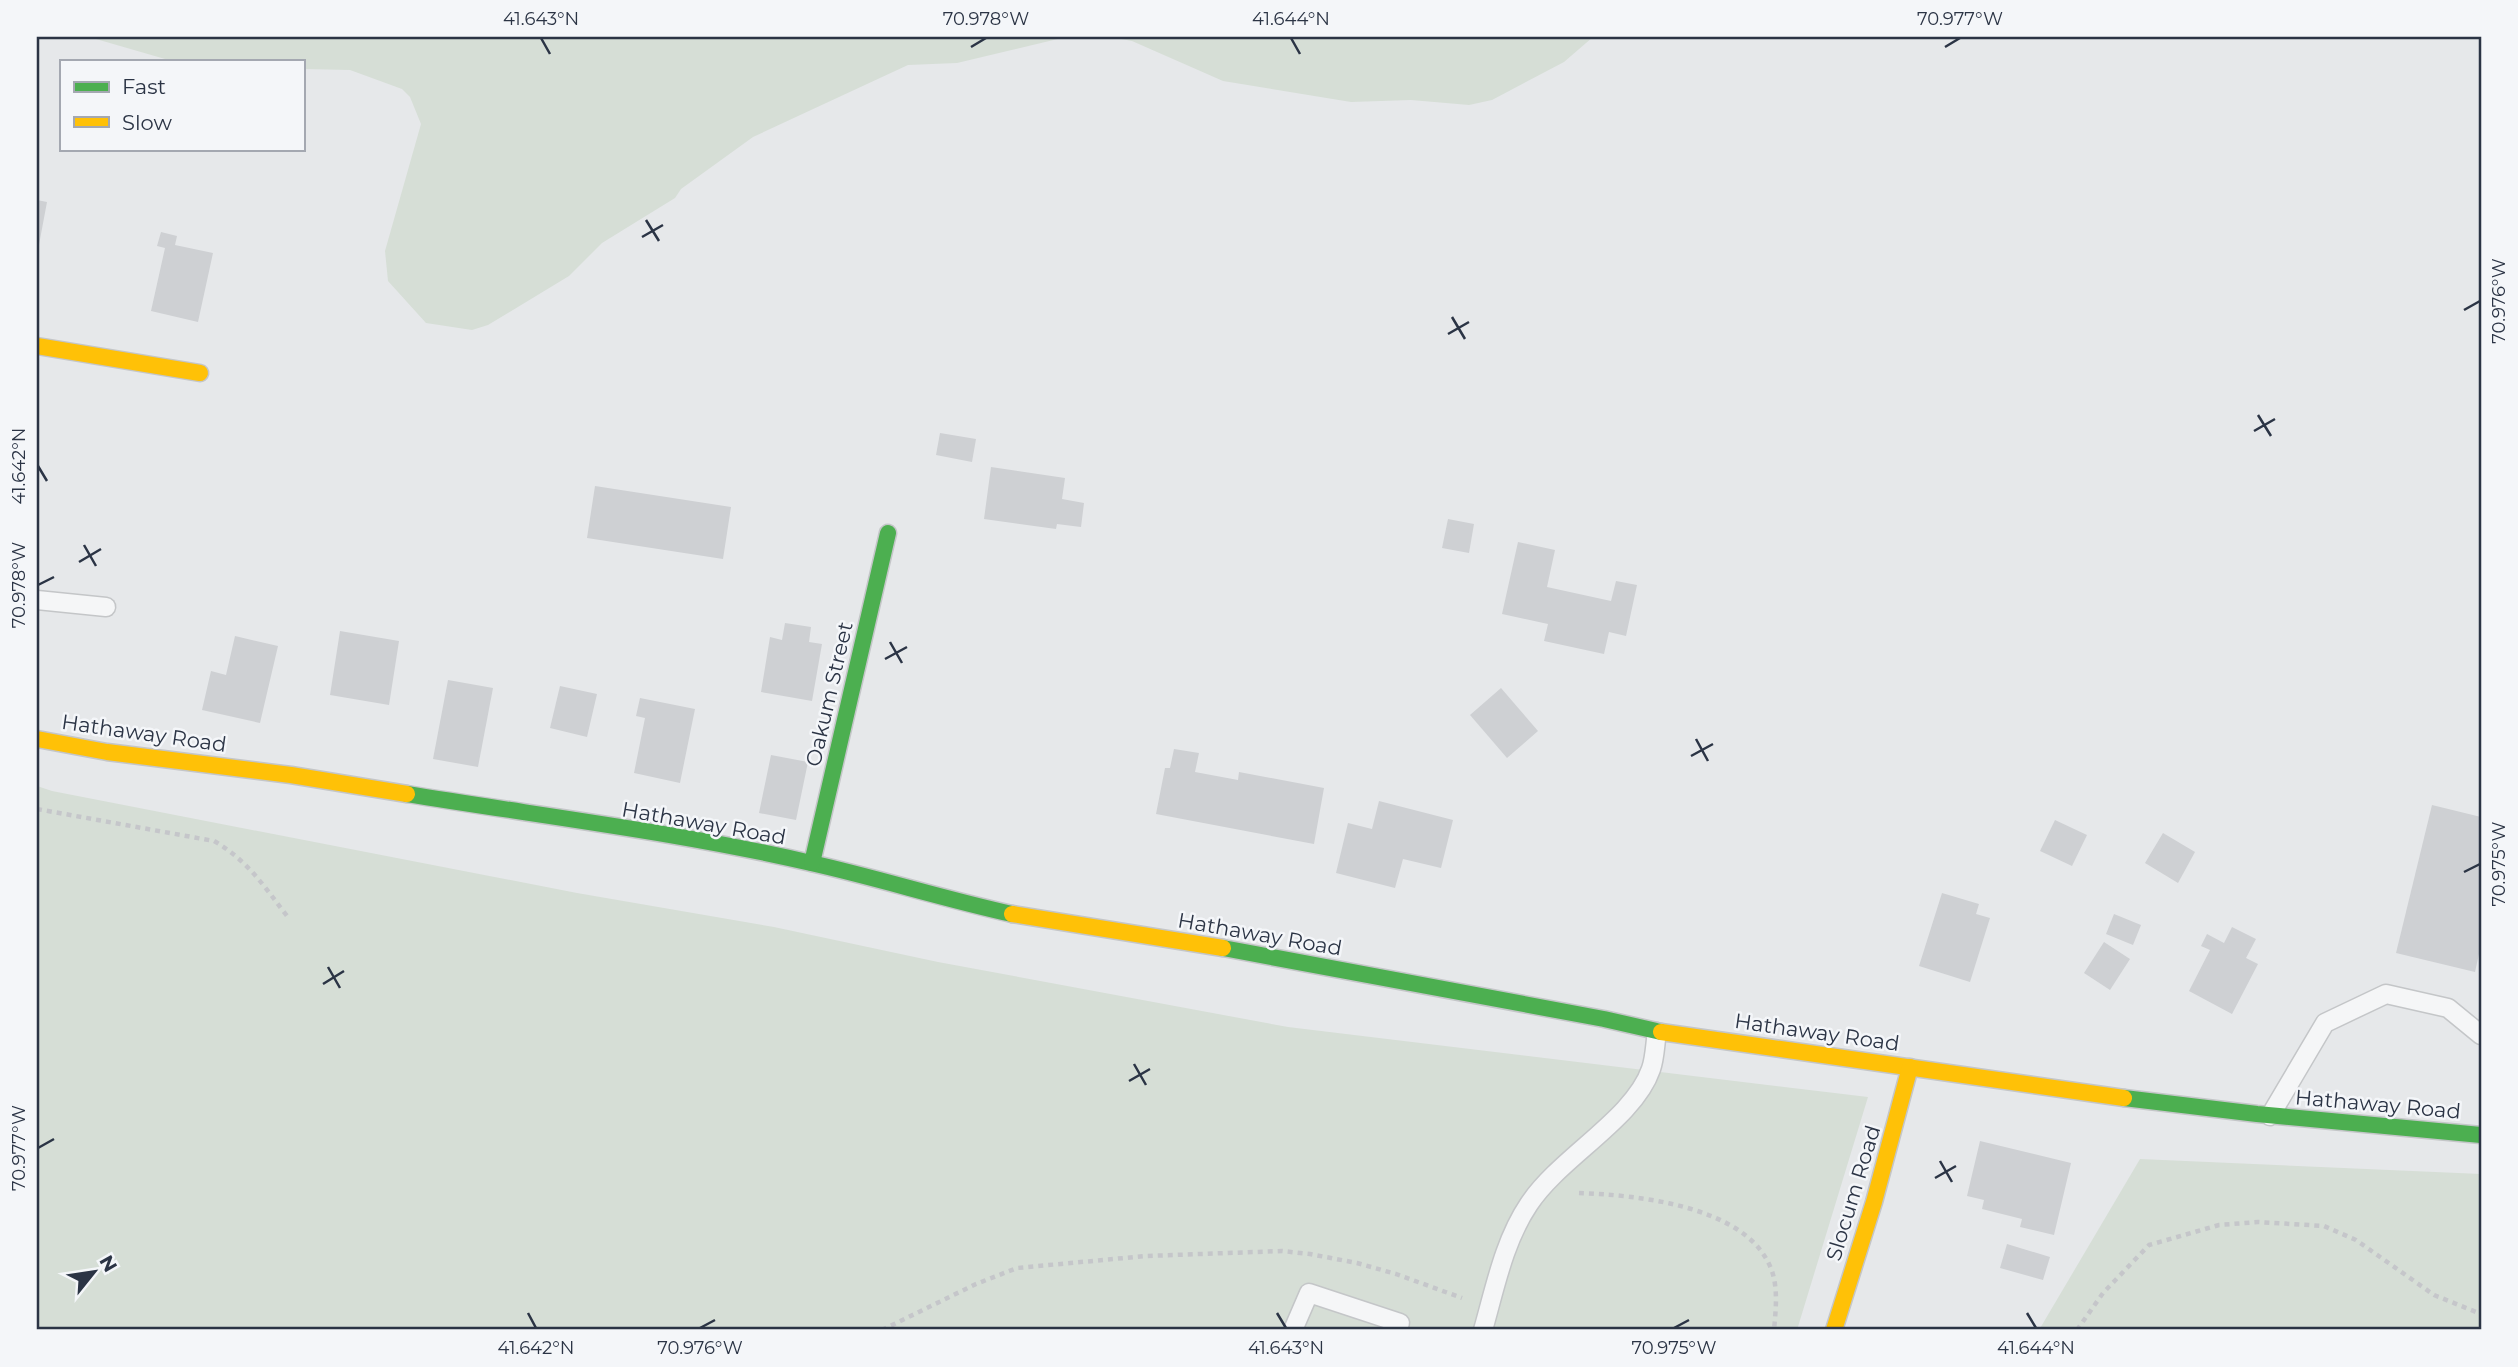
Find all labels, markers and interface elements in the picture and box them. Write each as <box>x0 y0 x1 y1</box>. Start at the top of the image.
text: 41.643°N <box>503 8 579 30</box>
text: 70.978°W <box>943 8 1029 30</box>
text: 41.644°N <box>1252 8 1330 30</box>
text: 70.977°W <box>1917 8 2003 30</box>
legend <box>60 60 304 150</box>
text: Fast <box>122 74 166 99</box>
text: Slow <box>122 110 172 135</box>
text: 70.976°W <box>2488 258 2510 344</box>
text: 41.642°N <box>8 428 30 504</box>
text: 70.978°W <box>8 542 30 628</box>
street label: Oakum Street <box>800 619 858 769</box>
street label: Hathaway Road <box>60 709 228 757</box>
street label: Hathaway Road <box>620 796 788 850</box>
text: 70.975°W <box>2488 822 2510 906</box>
street label: Hathaway Road <box>1176 907 1344 961</box>
street label: Hathaway Road <box>1733 1008 1901 1056</box>
street label: Hathaway Road <box>2294 1084 2462 1124</box>
text: 70.977°W <box>8 1105 30 1191</box>
street label: Slocum Road <box>1821 1122 1885 1264</box>
north arrow <box>60 1238 130 1308</box>
text: N <box>94 1251 122 1276</box>
text: 41.642°N <box>498 1337 574 1359</box>
text: 70.976°W <box>657 1337 743 1359</box>
text: 41.643°N <box>1248 1337 1324 1359</box>
text: 70.975°W <box>1632 1337 1716 1359</box>
text: 41.644°N <box>1997 1337 2075 1359</box>

